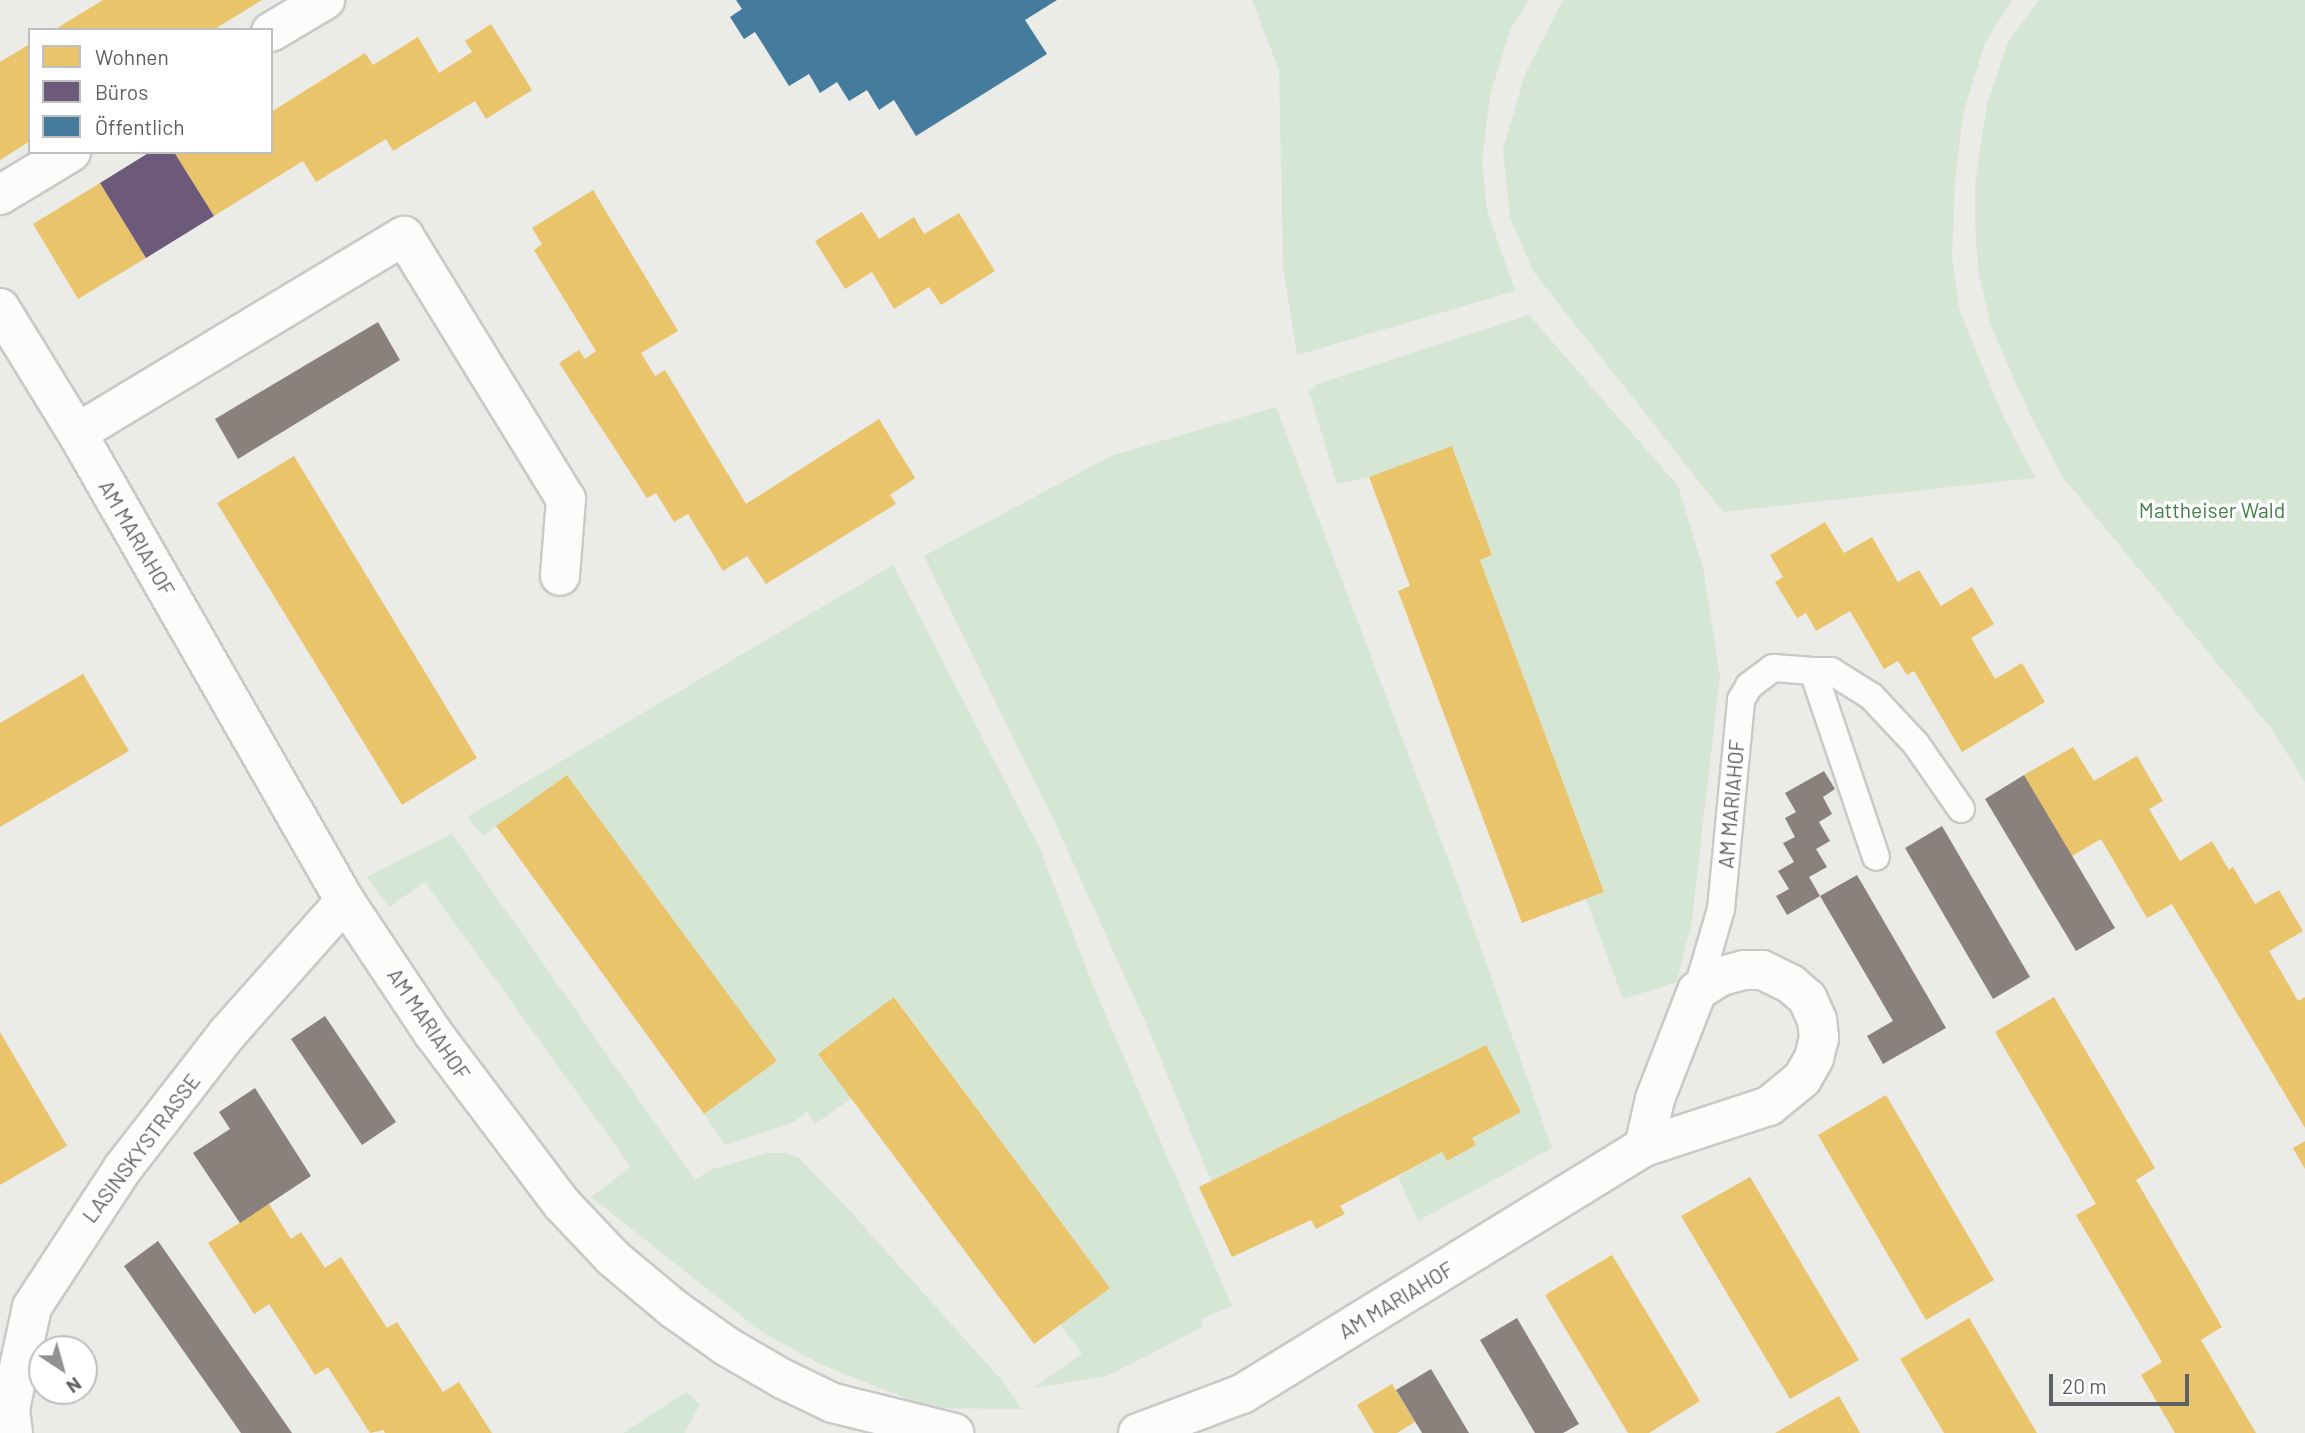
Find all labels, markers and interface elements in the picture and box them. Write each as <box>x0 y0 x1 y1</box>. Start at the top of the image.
legend <box>28 28 273 154</box>
text: Wohnen <box>95 44 169 69</box>
text: Büros <box>95 79 148 104</box>
text: Öffentlich <box>95 114 185 139</box>
street label: AM MARIAHOF <box>94 476 180 600</box>
park label: Mattheiser Wald <box>2139 497 2285 523</box>
street label: AM MARIAHOF <box>1713 738 1749 870</box>
street label: AM MARIAHOF <box>382 963 476 1085</box>
street label: LASINSKYSTRASSE <box>77 1069 205 1227</box>
street label: AM MARIAHOF <box>1334 1256 1458 1344</box>
north arrow <box>28 1335 98 1405</box>
scale bar <box>2053 1360 2193 1404</box>
text: N <box>63 1373 86 1399</box>
text: 20 m <box>2062 1373 2107 1398</box>

